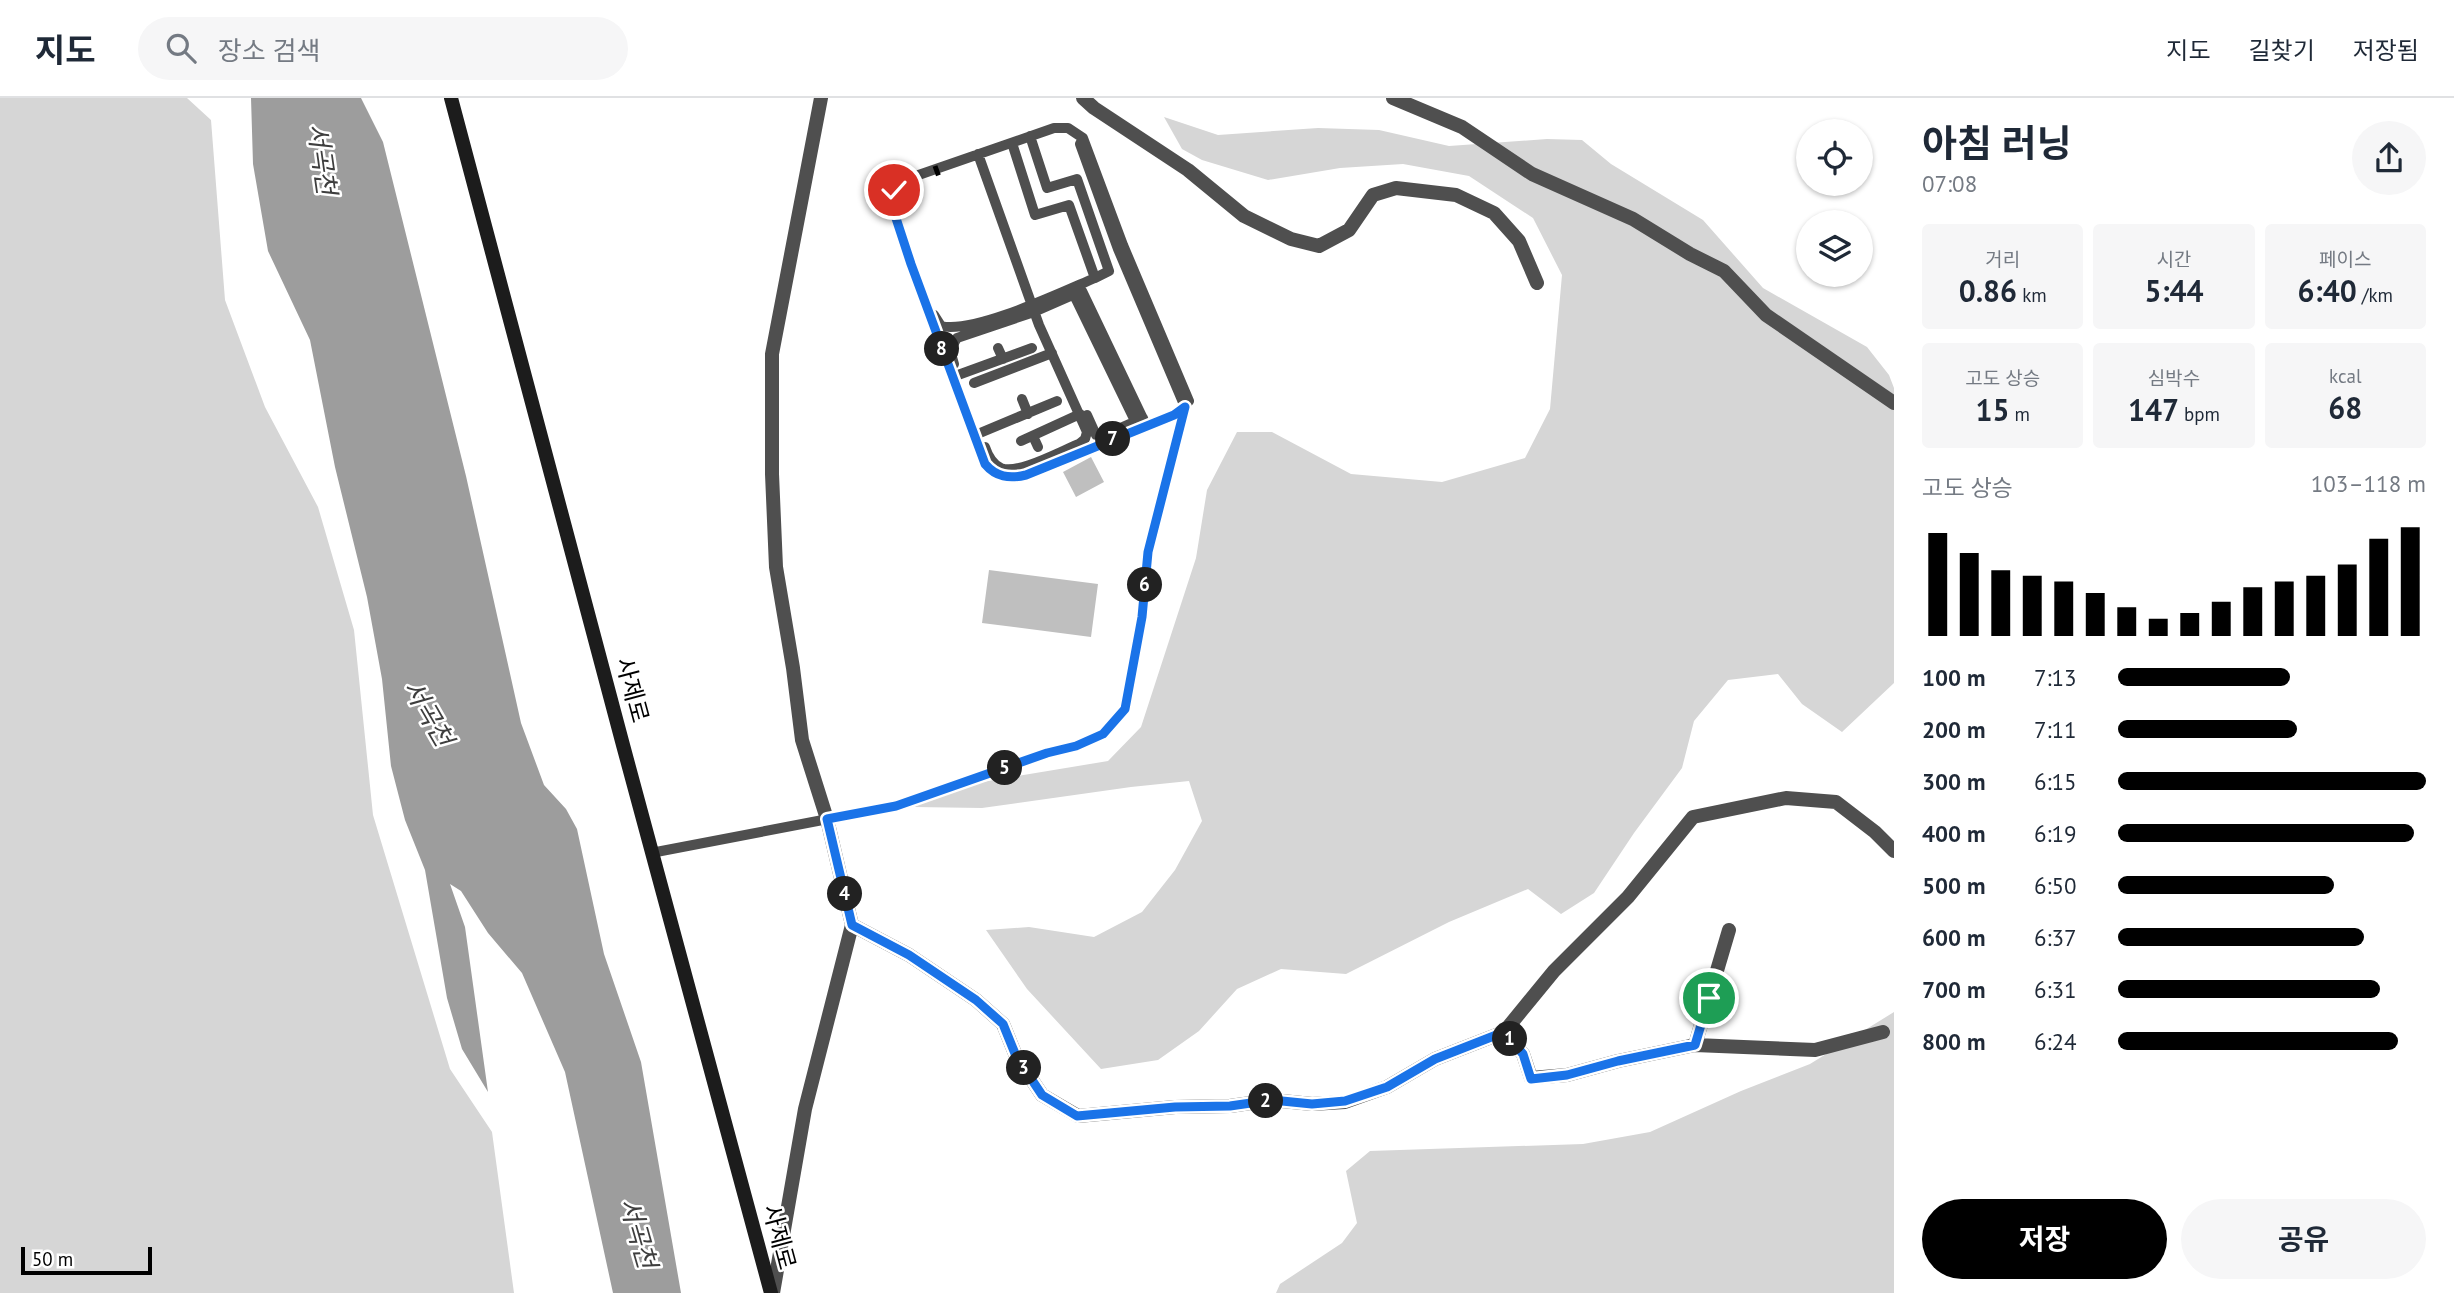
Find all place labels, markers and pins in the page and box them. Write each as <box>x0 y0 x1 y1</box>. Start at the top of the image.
pin <box>864 160 924 220</box>
pin: 8 <box>925 331 960 366</box>
pin: 7 <box>1096 422 1130 456</box>
pin: 6 <box>1128 568 1162 602</box>
pin: 5 <box>988 750 1023 786</box>
pin: 4 <box>828 876 862 912</box>
pin <box>1679 968 1739 1028</box>
pin: 1 <box>1492 1021 1528 1056</box>
pin: 3 <box>1006 1051 1042 1086</box>
pin: 2 <box>1248 1084 1284 1118</box>

